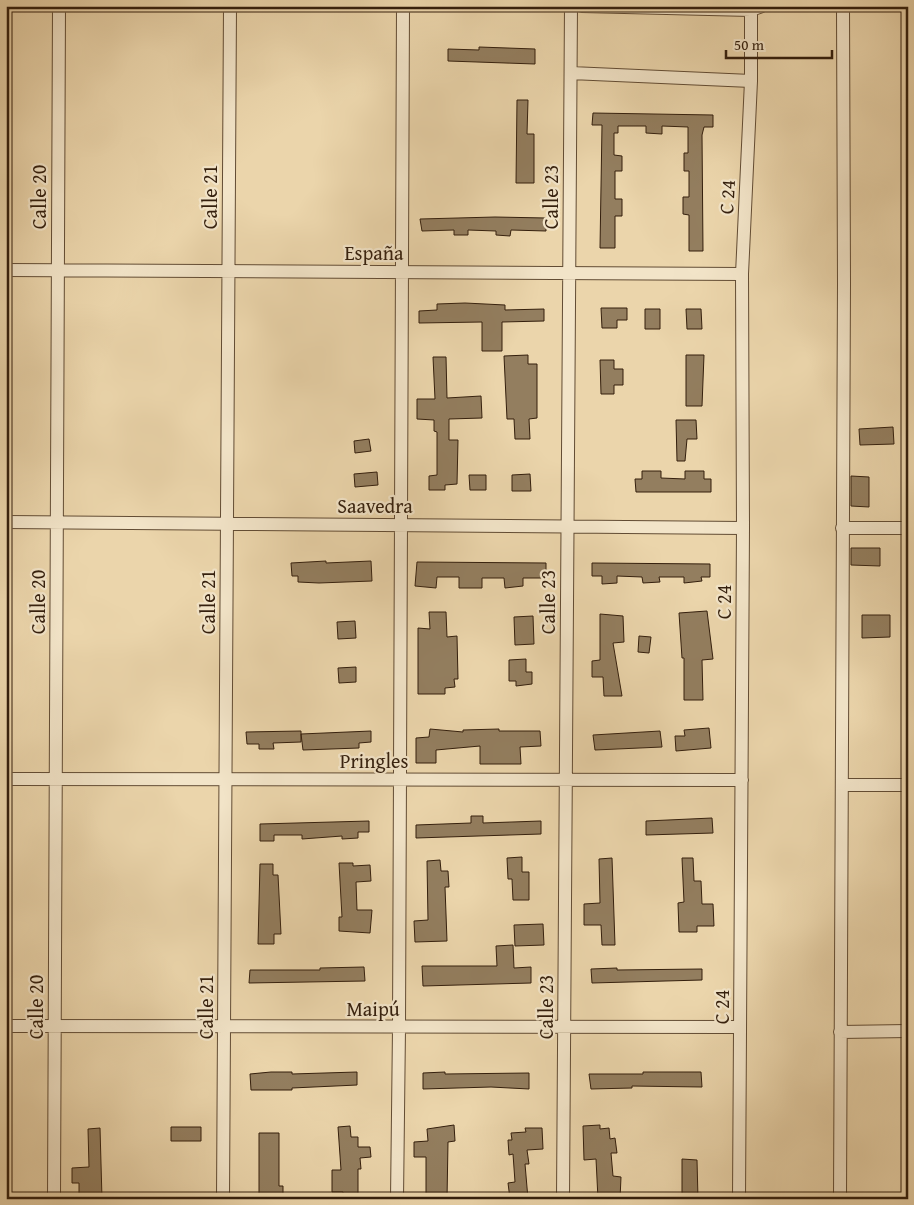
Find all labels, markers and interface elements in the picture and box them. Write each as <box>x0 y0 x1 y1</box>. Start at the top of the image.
scale bar <box>726 28 833 60</box>
text: 50 m <box>734 34 765 55</box>
street label: Calle 20 <box>24 165 53 229</box>
street label: Calle 21 <box>195 165 224 229</box>
street label: Calle 23 <box>536 165 565 229</box>
street label: C 24 <box>711 179 742 215</box>
street label: España <box>345 238 404 267</box>
street label: Saavedra <box>337 491 413 520</box>
street label: Calle 20 <box>23 570 52 634</box>
street label: Calle 21 <box>193 570 222 634</box>
street label: Calle 23 <box>533 570 562 634</box>
street label: C 24 <box>709 585 738 619</box>
street label: Pringles <box>340 746 408 775</box>
street label: Calle 20 <box>21 975 50 1039</box>
street label: Calle 21 <box>191 975 220 1039</box>
street label: Calle 23 <box>531 975 560 1039</box>
street label: C 24 <box>707 990 736 1024</box>
street label: Maipú <box>346 994 400 1023</box>

